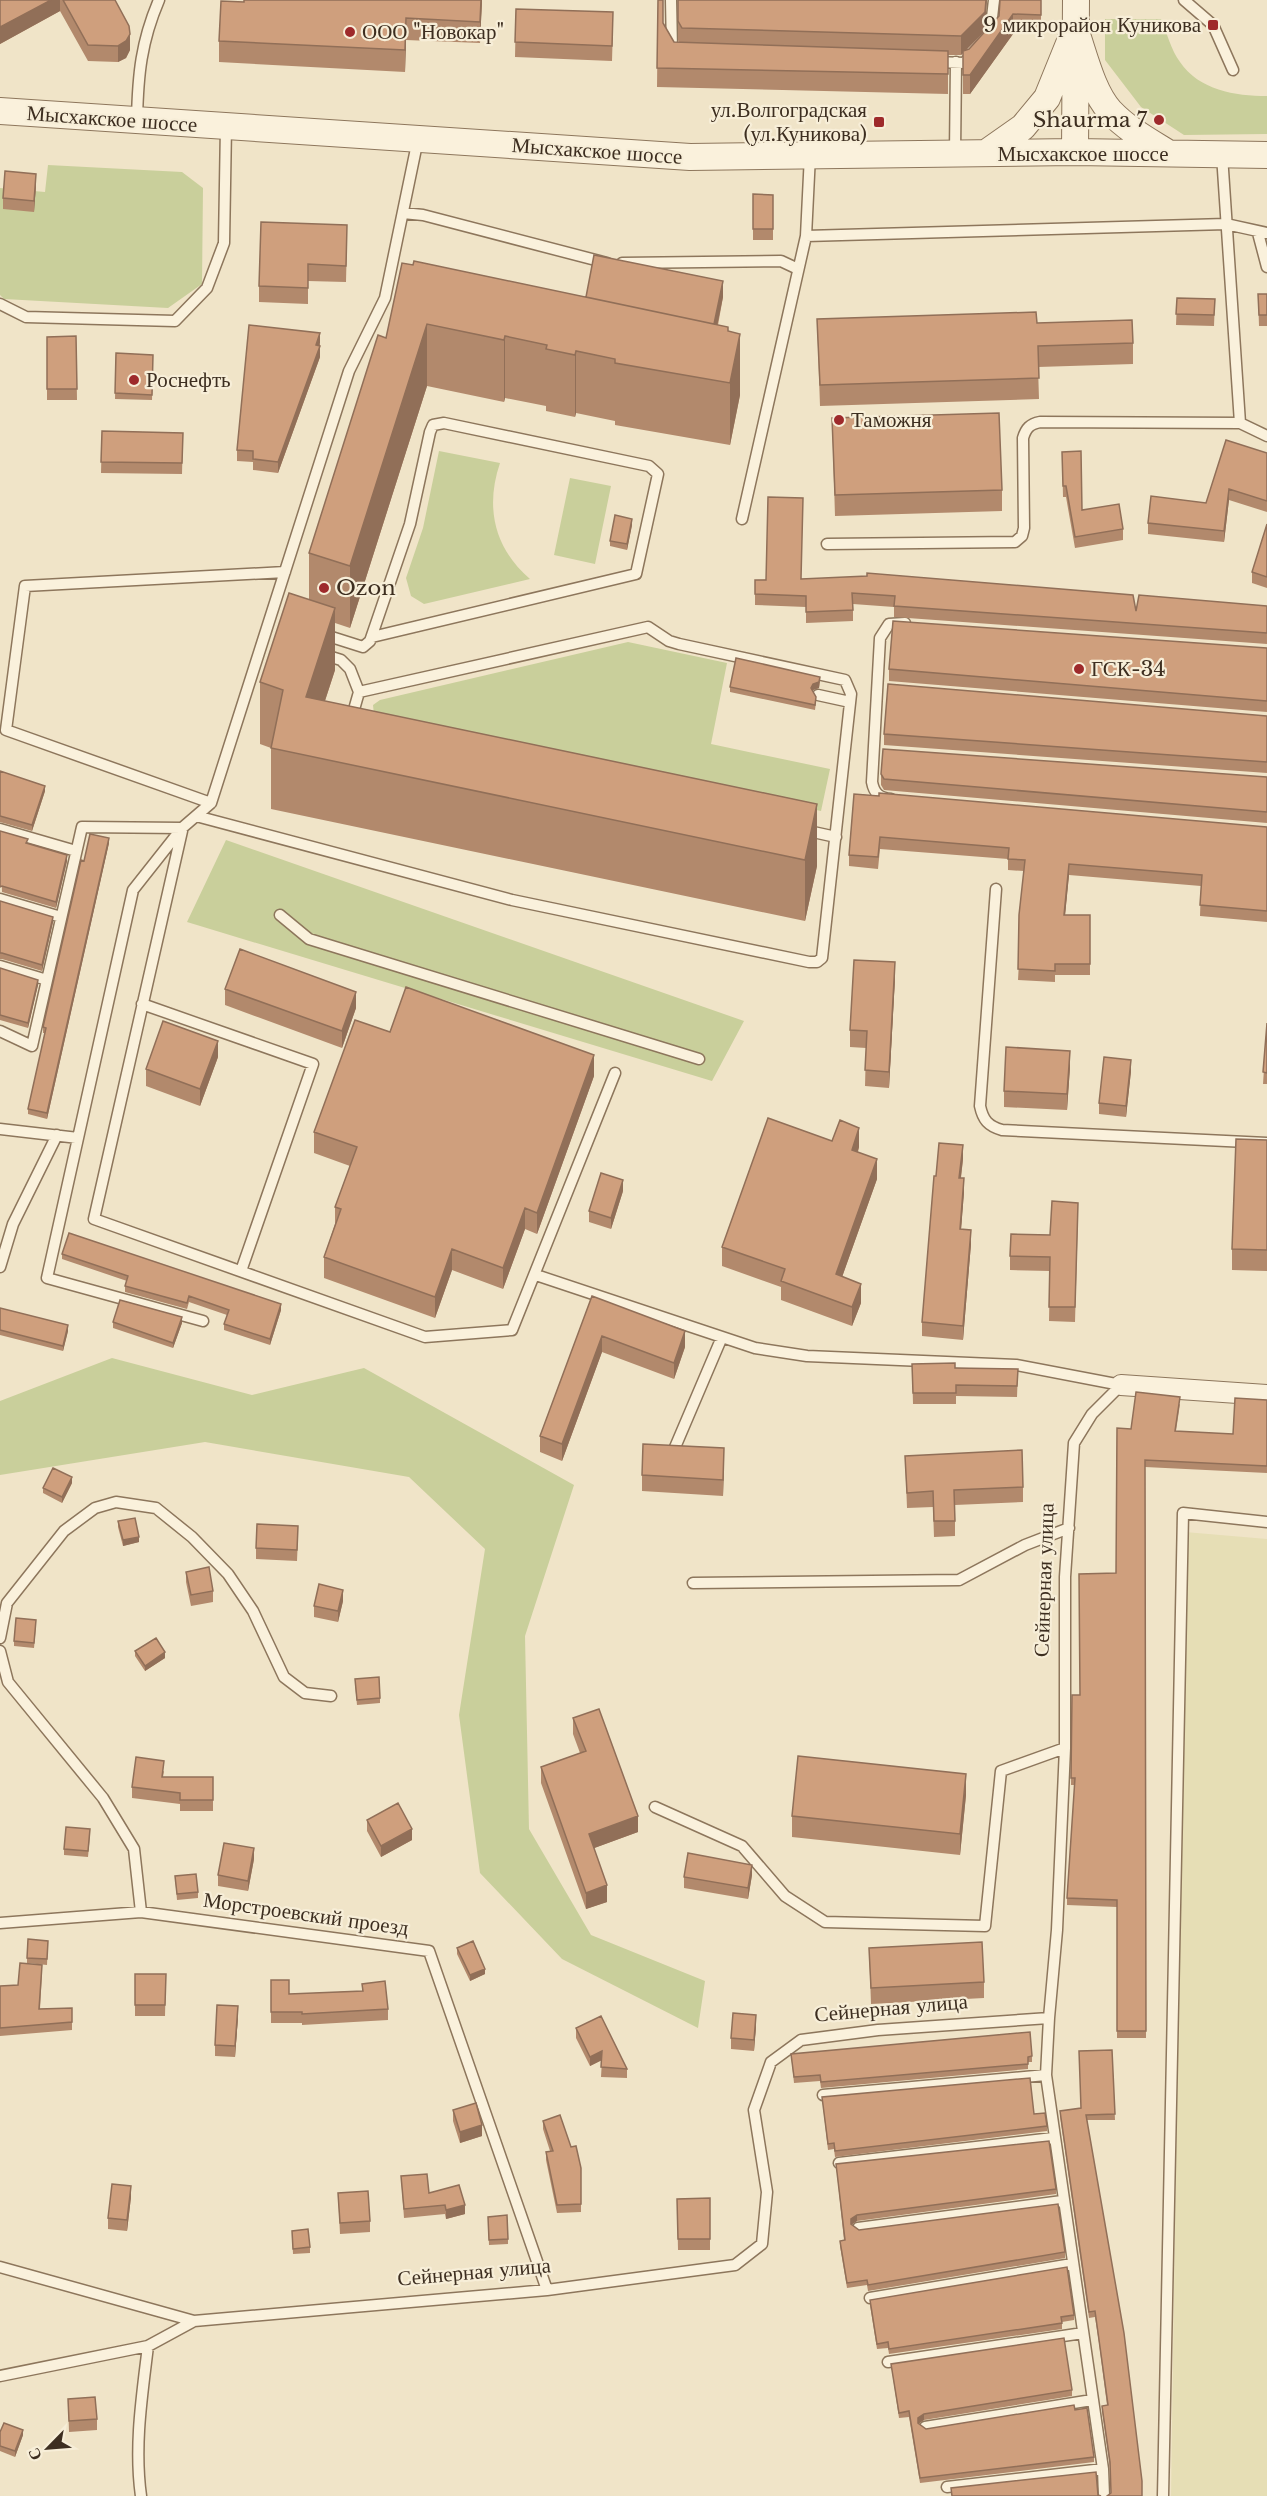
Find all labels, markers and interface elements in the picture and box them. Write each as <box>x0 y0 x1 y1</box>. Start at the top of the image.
place label: 9 микрорайон Куникова <box>983 12 1202 38</box>
marker: 9 микрорайон Куникова <box>1206 18 1220 32</box>
place label: ООО "Новокар" <box>362 19 504 45</box>
marker: ООО "Новокар" <box>343 25 357 39</box>
place label: ул.Волгоградская (ул.Куникова) <box>711 97 867 147</box>
street label: Мысхакское шоссе <box>26 100 198 138</box>
place label: Shaurma 7 <box>1033 107 1147 133</box>
marker: Shaurma 7 <box>1152 113 1166 127</box>
marker: ул.Волгоградская (ул.Куникова) <box>872 115 886 129</box>
street label: Мысхакское шоссе <box>511 132 683 170</box>
street label: Мысхакское шоссе <box>997 141 1169 167</box>
place label: Роснефть <box>146 367 231 393</box>
marker: Роснефть <box>127 373 141 387</box>
place label: Таможня <box>851 407 932 433</box>
marker: Таможня <box>832 413 846 427</box>
place label: Ozon <box>336 575 396 601</box>
marker: Ozon <box>317 581 331 595</box>
place label: ГСК-34 <box>1091 656 1166 682</box>
marker: ГСК-34 <box>1072 662 1086 676</box>
street label: Сейнерная улица <box>1028 1502 1060 1657</box>
street label: Морстроевский проезд <box>202 1887 411 1941</box>
street label: Сейнерная улица <box>813 1988 970 2028</box>
street label: Сейнерная улица <box>396 2252 553 2292</box>
north arrow <box>18 2418 78 2478</box>
text: С <box>23 2445 46 2464</box>

